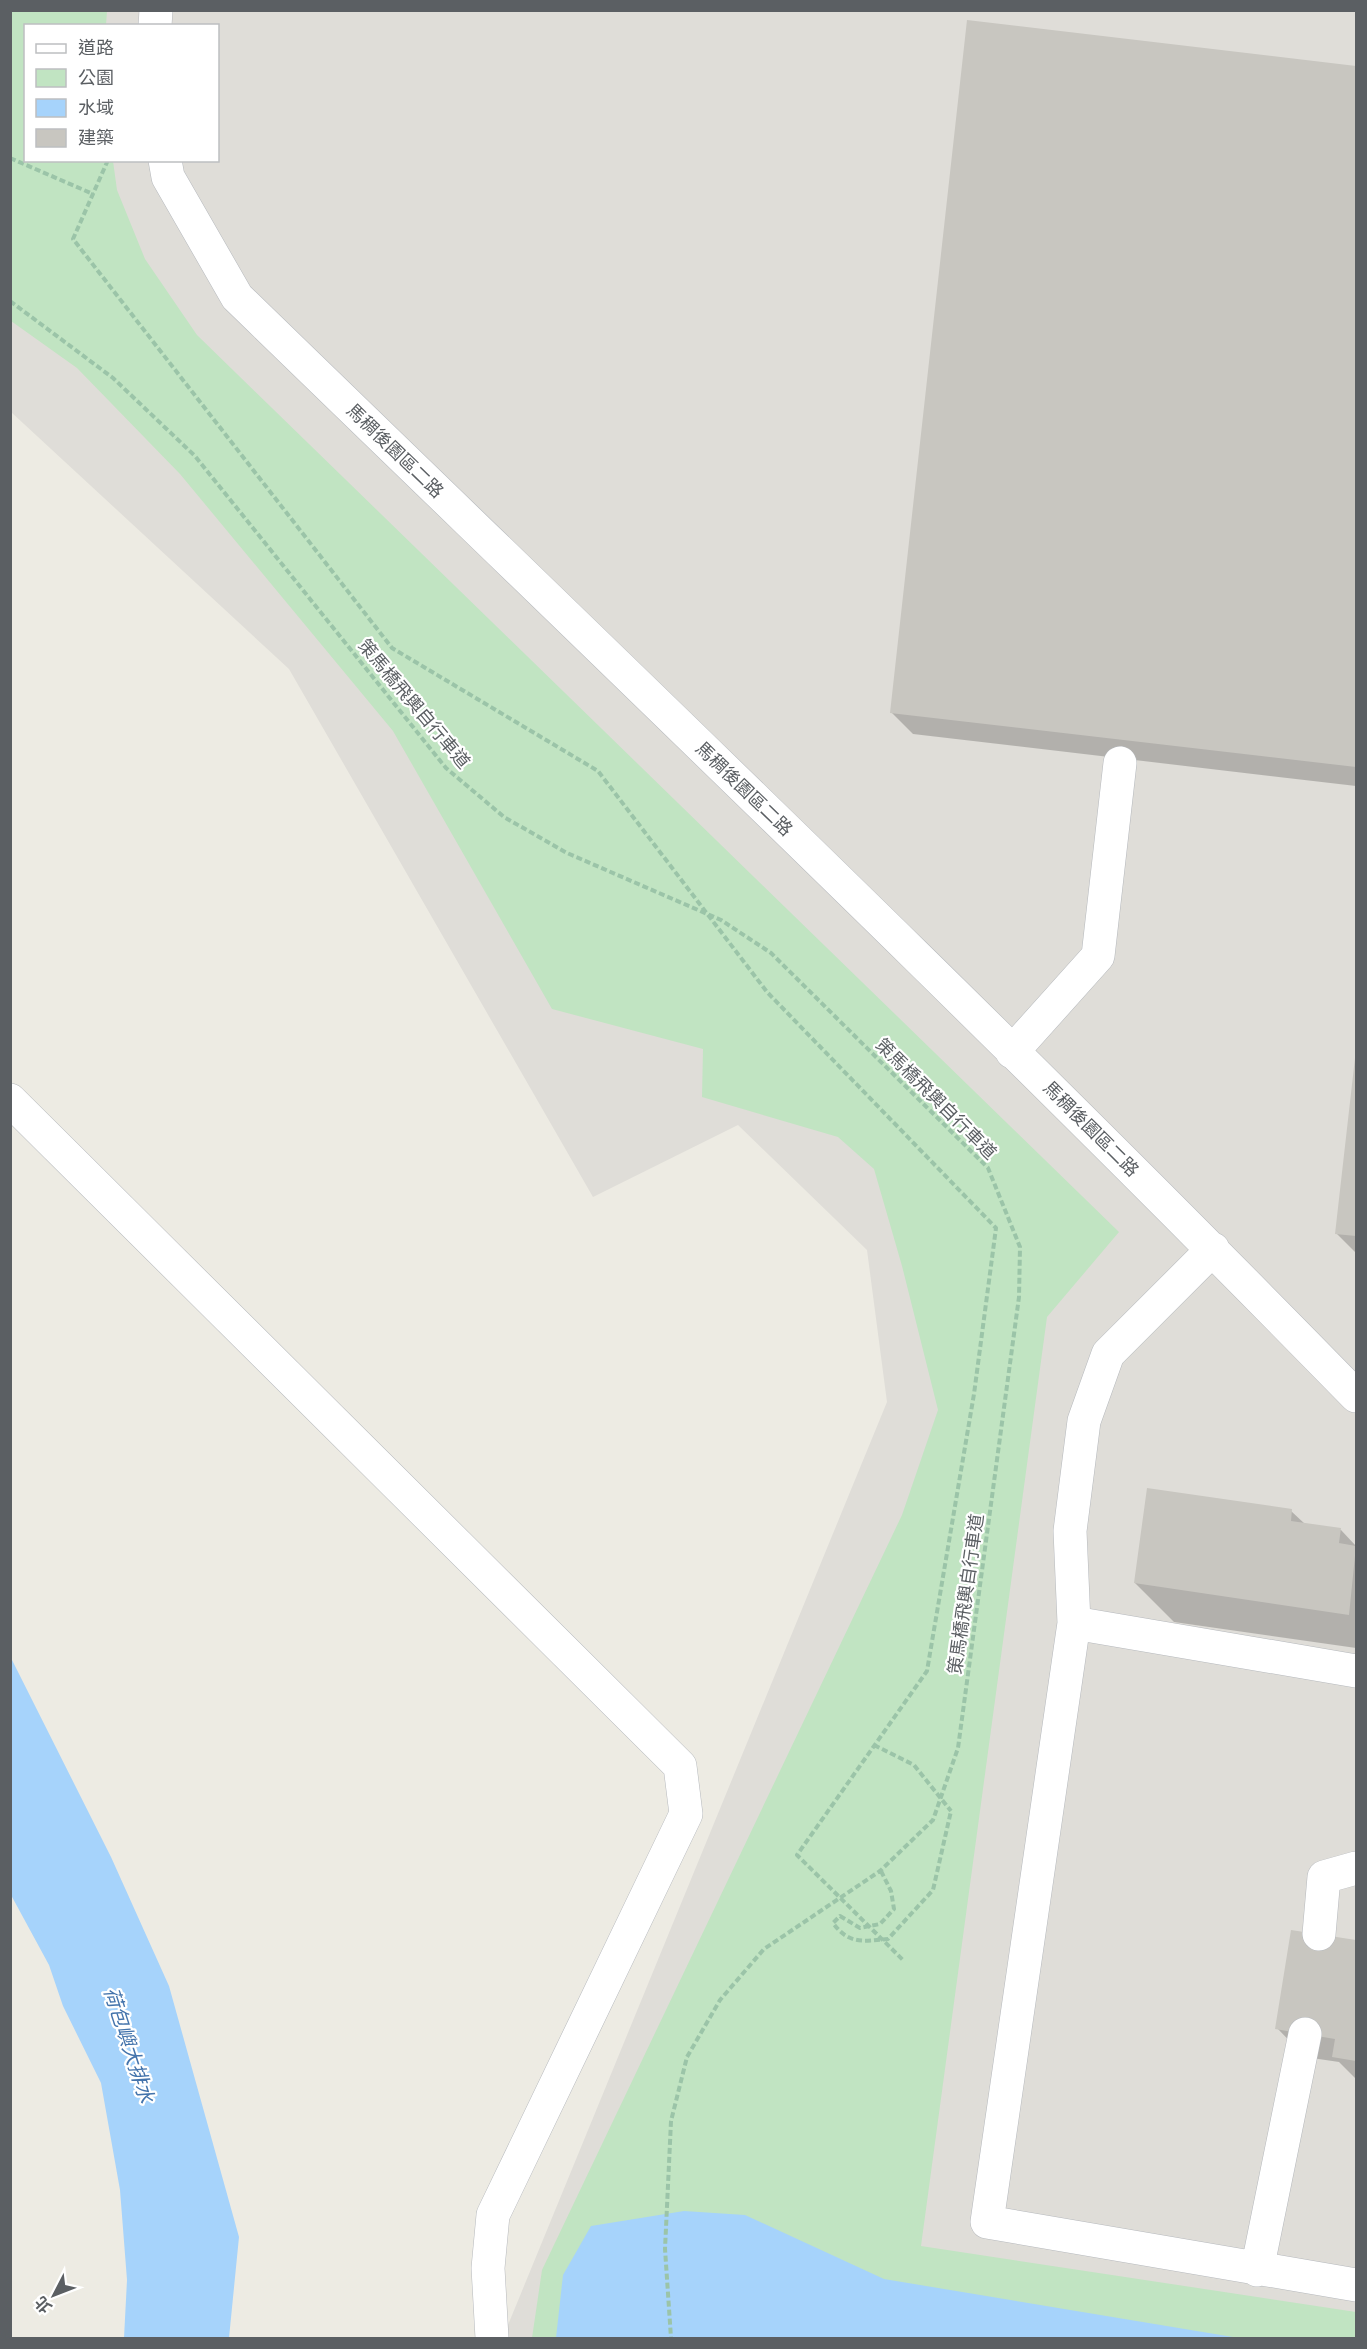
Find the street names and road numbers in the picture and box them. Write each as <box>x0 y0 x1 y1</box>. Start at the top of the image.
street label: 馬稠後園區二路 <box>342 399 449 503</box>
street label: 策馬橋飛輿自行車道 <box>354 634 475 773</box>
street label: 馬稠後園區二路 <box>691 737 798 841</box>
street label: 策馬橋飛輿自行車道 <box>871 1033 1002 1164</box>
street label: 馬稠後園區二路 <box>1039 1076 1144 1181</box>
street label: 策馬橋飛輿自行車道 <box>943 1512 988 1676</box>

